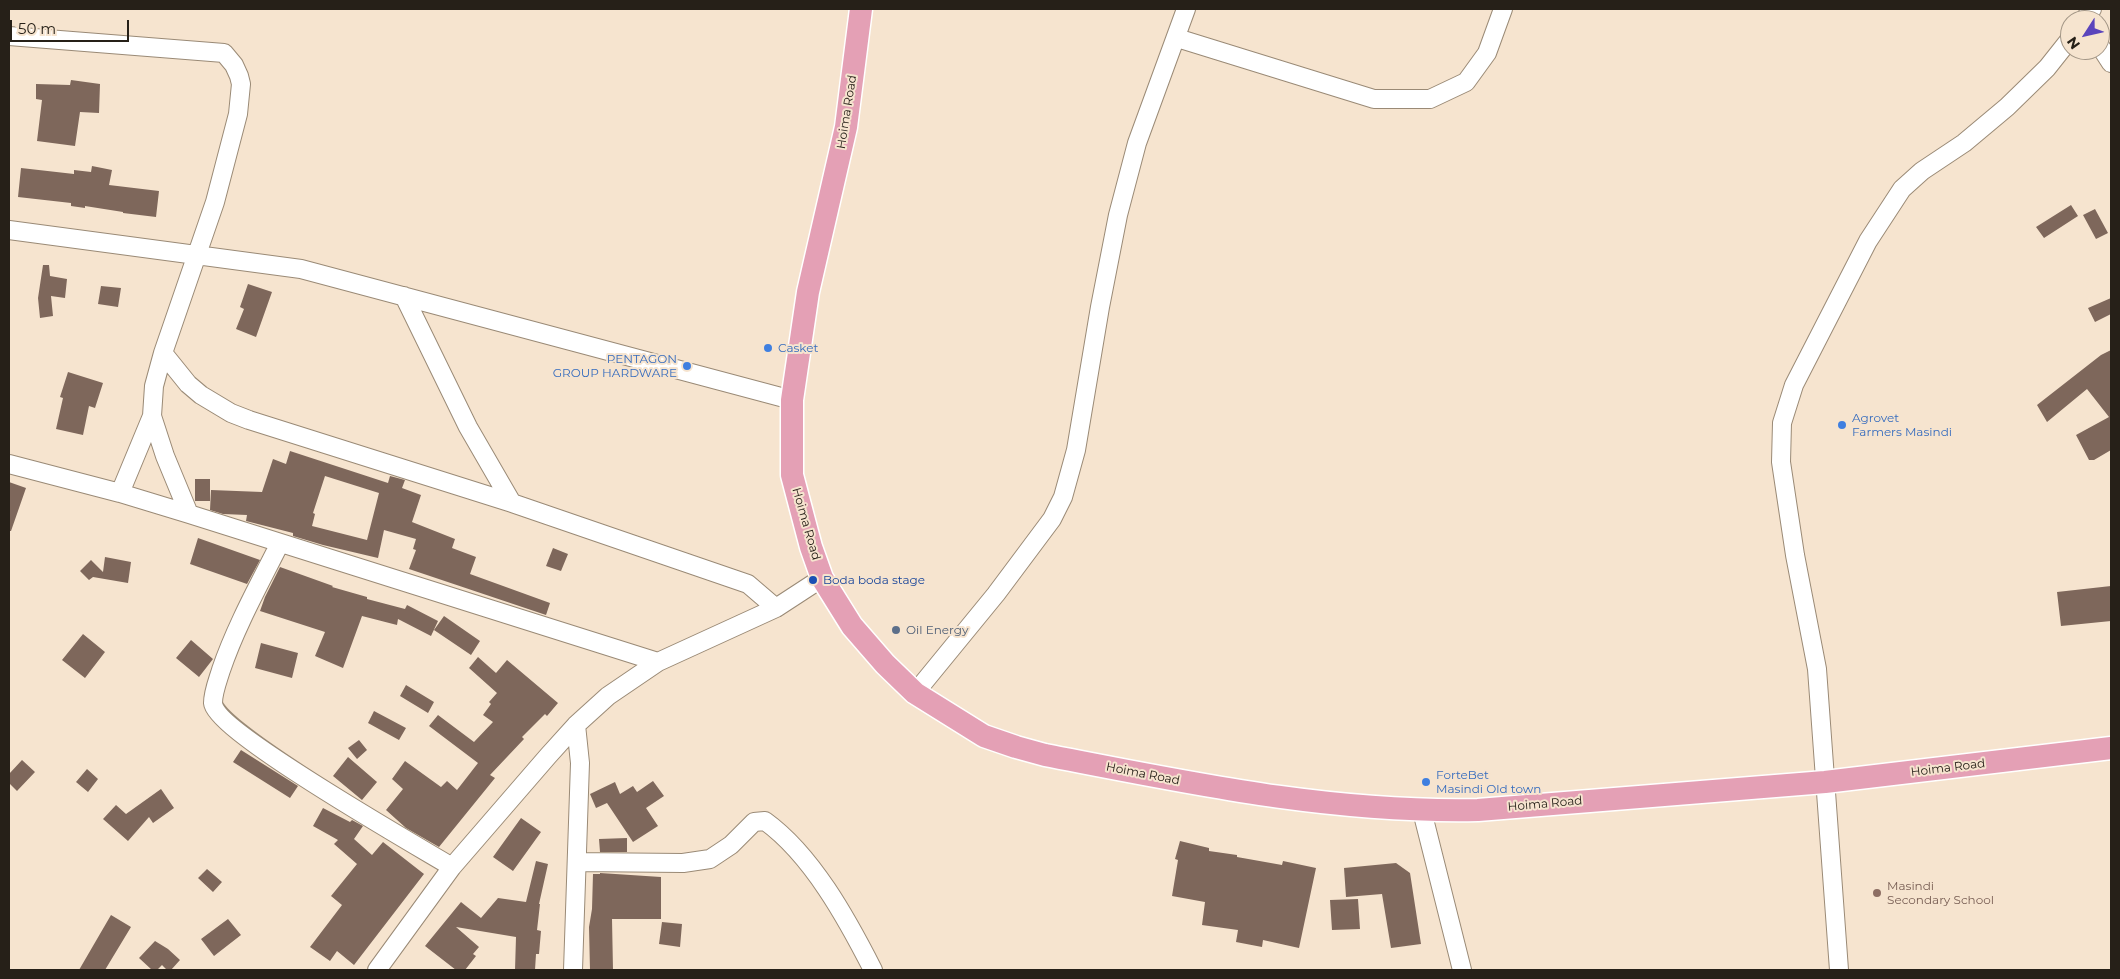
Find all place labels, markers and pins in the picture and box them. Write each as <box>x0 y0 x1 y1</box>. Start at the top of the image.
place label: Casket <box>778 341 818 355</box>
marker: Casket <box>762 342 774 354</box>
place label: PENTAGON GROUP HARDWARE <box>553 352 677 380</box>
marker: PENTAGON GROUP HARDWARE <box>681 360 693 372</box>
place label: Agrovet Farmers Masindi <box>1852 411 1952 439</box>
marker: Agrovet Farmers Masindi <box>1836 419 1848 431</box>
place label: Boda boda stage <box>823 573 925 587</box>
marker: Boda boda stage <box>807 574 819 586</box>
place label: Oil Energy <box>906 623 968 637</box>
marker: Oil Energy <box>890 624 902 636</box>
place label: ForteBet Masindi Old town <box>1436 768 1541 796</box>
marker: ForteBet Masindi Old town <box>1420 776 1432 788</box>
place label: Masindi Secondary School <box>1887 879 1994 907</box>
marker: Masindi Secondary School <box>1871 887 1883 899</box>

